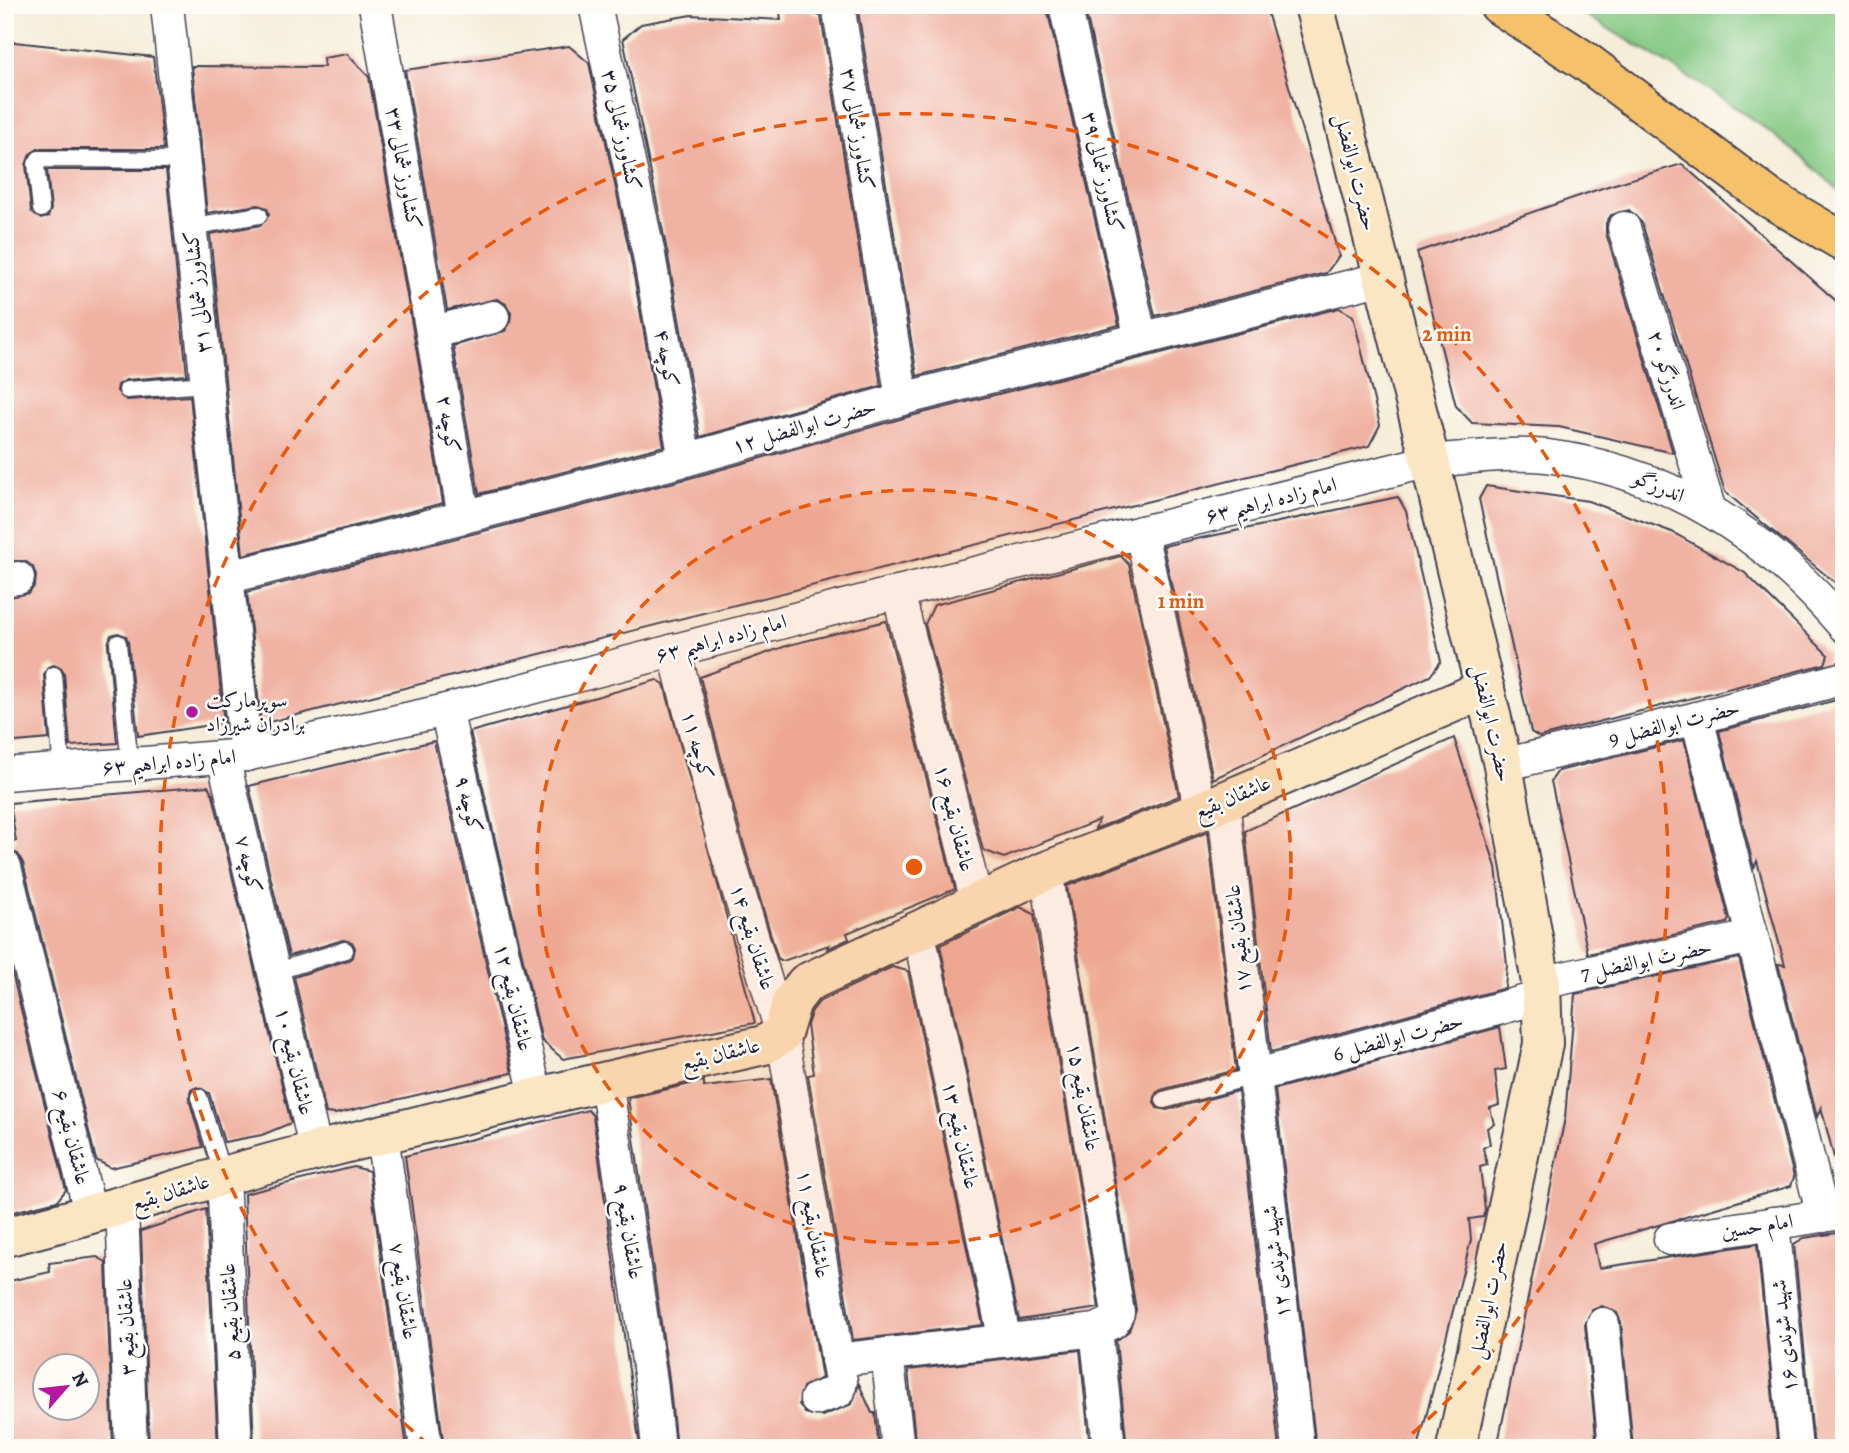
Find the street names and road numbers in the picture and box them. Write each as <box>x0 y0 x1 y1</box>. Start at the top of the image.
street label: کشاورز شمالی ۳۷ <box>835 66 881 192</box>
street label: کشاورز شمالی ۳۵ <box>595 67 649 193</box>
street label: کشاورز شمالی ۳۳ <box>380 105 428 231</box>
street label: کشاورز شمالی ۳۹ <box>1076 109 1130 235</box>
street label: حضرت ابوالفضل <box>1327 110 1384 234</box>
street label: کشاورز شمالی ۳۱ <box>177 229 217 355</box>
street label: کوچه ۴ <box>648 327 686 389</box>
street label: اندرزگو ۲۰ <box>1642 327 1692 413</box>
street label: حضرت ابوالفضل ۱۲ <box>728 392 880 461</box>
street label: کوچه ۲ <box>431 393 467 455</box>
street label: اندرزگو <box>1627 462 1689 509</box>
street label: امام زاده ابراهیم ۶۳ <box>1202 470 1341 537</box>
street label: امام زاده ابراهیم ۶۳ <box>652 607 791 676</box>
street label: حضرت ابوالفضل <box>1464 661 1519 785</box>
street label: حضرت ابوالفضل 9 <box>1606 693 1743 754</box>
street label: کوچه ۱۱ <box>675 707 721 783</box>
street label: امام زاده ابراهیم ۶۳ <box>101 742 238 789</box>
street label: عاشقان بقیع ۱۶ <box>923 761 982 876</box>
street label: عاشقان بقیع <box>1189 768 1277 830</box>
street label: کوچه ۹ <box>448 772 490 836</box>
street label: کوچه ۷ <box>229 832 269 896</box>
street label: عاشقان بقیع ۱۴ <box>719 880 782 995</box>
street label: عاشقان بقیع ۱۷ <box>1218 882 1263 995</box>
street label: حضرت ابوالفضل 7 <box>1578 932 1714 989</box>
street label: عاشقان بقیع ۱۲ <box>483 940 540 1055</box>
street label: عاشقان بقیع ۱۰ <box>264 1004 321 1119</box>
street label: حضرت ابوالفضل 6 <box>1330 1006 1467 1069</box>
street label: عاشقان بقیع <box>677 1031 764 1082</box>
street label: عاشقان بقیع ۱۵ <box>1056 1040 1107 1154</box>
street label: عاشقان بقیع ۱۳ <box>931 1078 986 1193</box>
street label: عاشقان بقیع ۶ <box>42 1086 97 1189</box>
street label: عاشقان بقیع <box>127 1167 214 1222</box>
street label: عاشقان بقیع ۱۱ <box>786 1167 837 1281</box>
street label: عاشقان بقیع ۹ <box>603 1181 650 1282</box>
street label: شهید شوندی ۱۲ <box>1255 1204 1297 1320</box>
street label: امام حسین <box>1719 1206 1796 1249</box>
street label: حضرت ابوالفضل <box>1462 1238 1515 1362</box>
street label: عاشقان بقیع ۷ <box>378 1241 425 1342</box>
street label: عاشقان بقیع ۵ <box>213 1262 252 1362</box>
street label: عاشقان بقیع ۳ <box>110 1278 147 1376</box>
street label: شهید شوندی ۱۶ <box>1764 1278 1804 1394</box>

